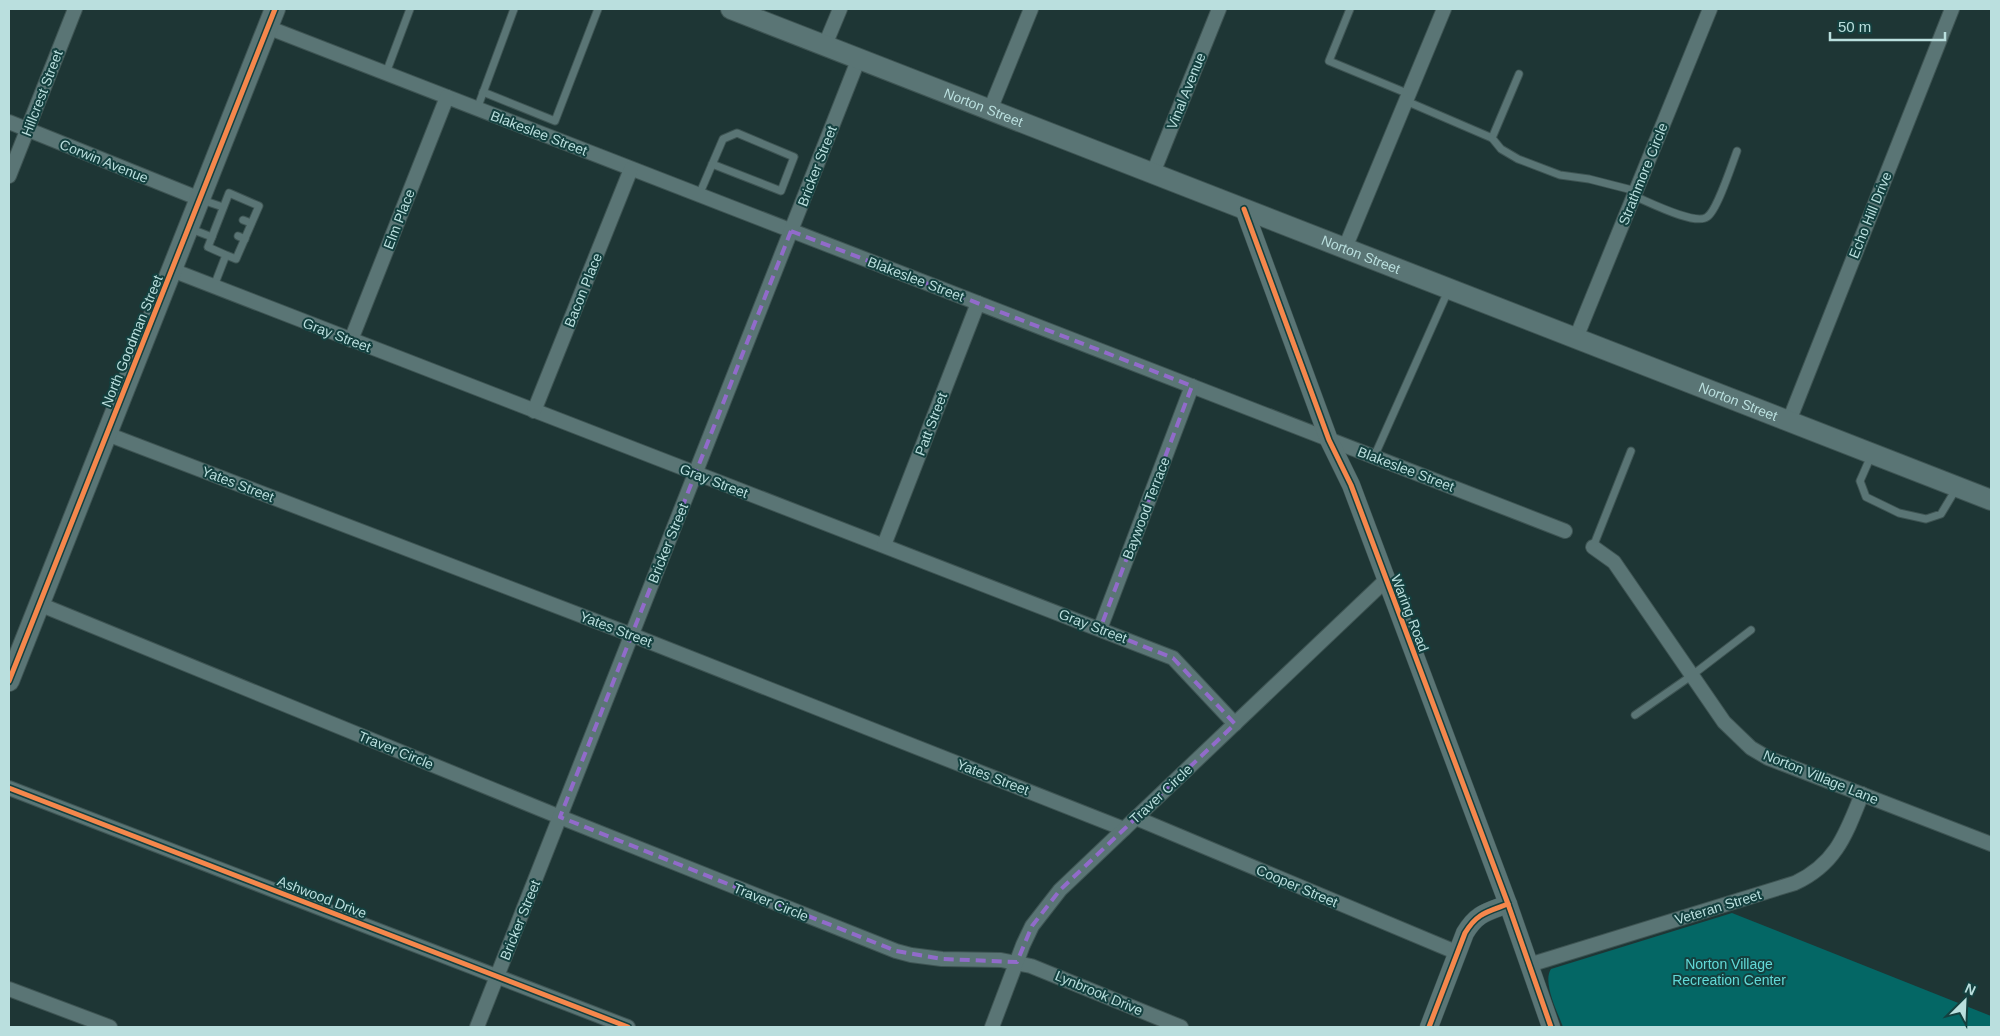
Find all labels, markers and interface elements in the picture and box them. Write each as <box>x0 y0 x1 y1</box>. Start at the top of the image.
scale bar <box>1830 10 1945 42</box>
text: 50 m <box>1838 18 1871 35</box>
street label: Hillcrest Street <box>18 48 66 138</box>
street label: Vinal Avenue <box>1163 50 1209 132</box>
street label: Norton Street <box>942 85 1025 130</box>
street label: Blakeslee Street <box>489 107 590 159</box>
street label: Strathmore Circle <box>1615 120 1671 227</box>
street label: Bricker Street <box>794 123 840 208</box>
street label: Corwin Avenue <box>57 136 151 186</box>
street label: Echo Hill Drive <box>1845 169 1895 261</box>
street label: Elm Place <box>380 187 418 251</box>
street label: Norton Street <box>1319 232 1403 277</box>
street label: Bacon Place <box>561 250 605 329</box>
street label: Blakeslee Street <box>866 253 967 305</box>
street label: North Goodman Street <box>98 273 166 409</box>
street label: Gray Street <box>301 315 373 355</box>
street label: Norton Street <box>1696 379 1780 424</box>
street label: Patt Street <box>912 390 950 458</box>
street label: Blakeslee Street <box>1356 443 1457 495</box>
street label: Baywood Terrace <box>1119 455 1173 561</box>
street label: Gray Street <box>678 461 750 501</box>
street label: Yates Street <box>200 463 276 505</box>
street label: Bricker Street <box>645 501 691 585</box>
street label: Waring Road <box>1388 572 1432 654</box>
street label: Gray Street <box>1057 606 1129 646</box>
street label: Yates Street <box>578 608 654 650</box>
street label: Traver Circle <box>356 728 436 772</box>
street label: Norton Village Lane <box>1761 747 1881 807</box>
street label: Yates Street <box>955 756 1031 798</box>
street label: Traver Circle <box>1126 761 1196 827</box>
street label: Cooper Street <box>1254 862 1340 910</box>
street label: Ashwood Drive <box>275 873 369 921</box>
street label: Bricker Street <box>497 878 543 962</box>
street label: Traver Circle <box>731 880 811 924</box>
street label: Veteran Street <box>1673 886 1763 928</box>
park label: Norton Village Recreation Center <box>1672 956 1786 988</box>
street label: Lynbrook Drive <box>1053 967 1145 1019</box>
north arrow <box>1940 976 1990 1026</box>
text: N <box>1962 980 1978 998</box>

